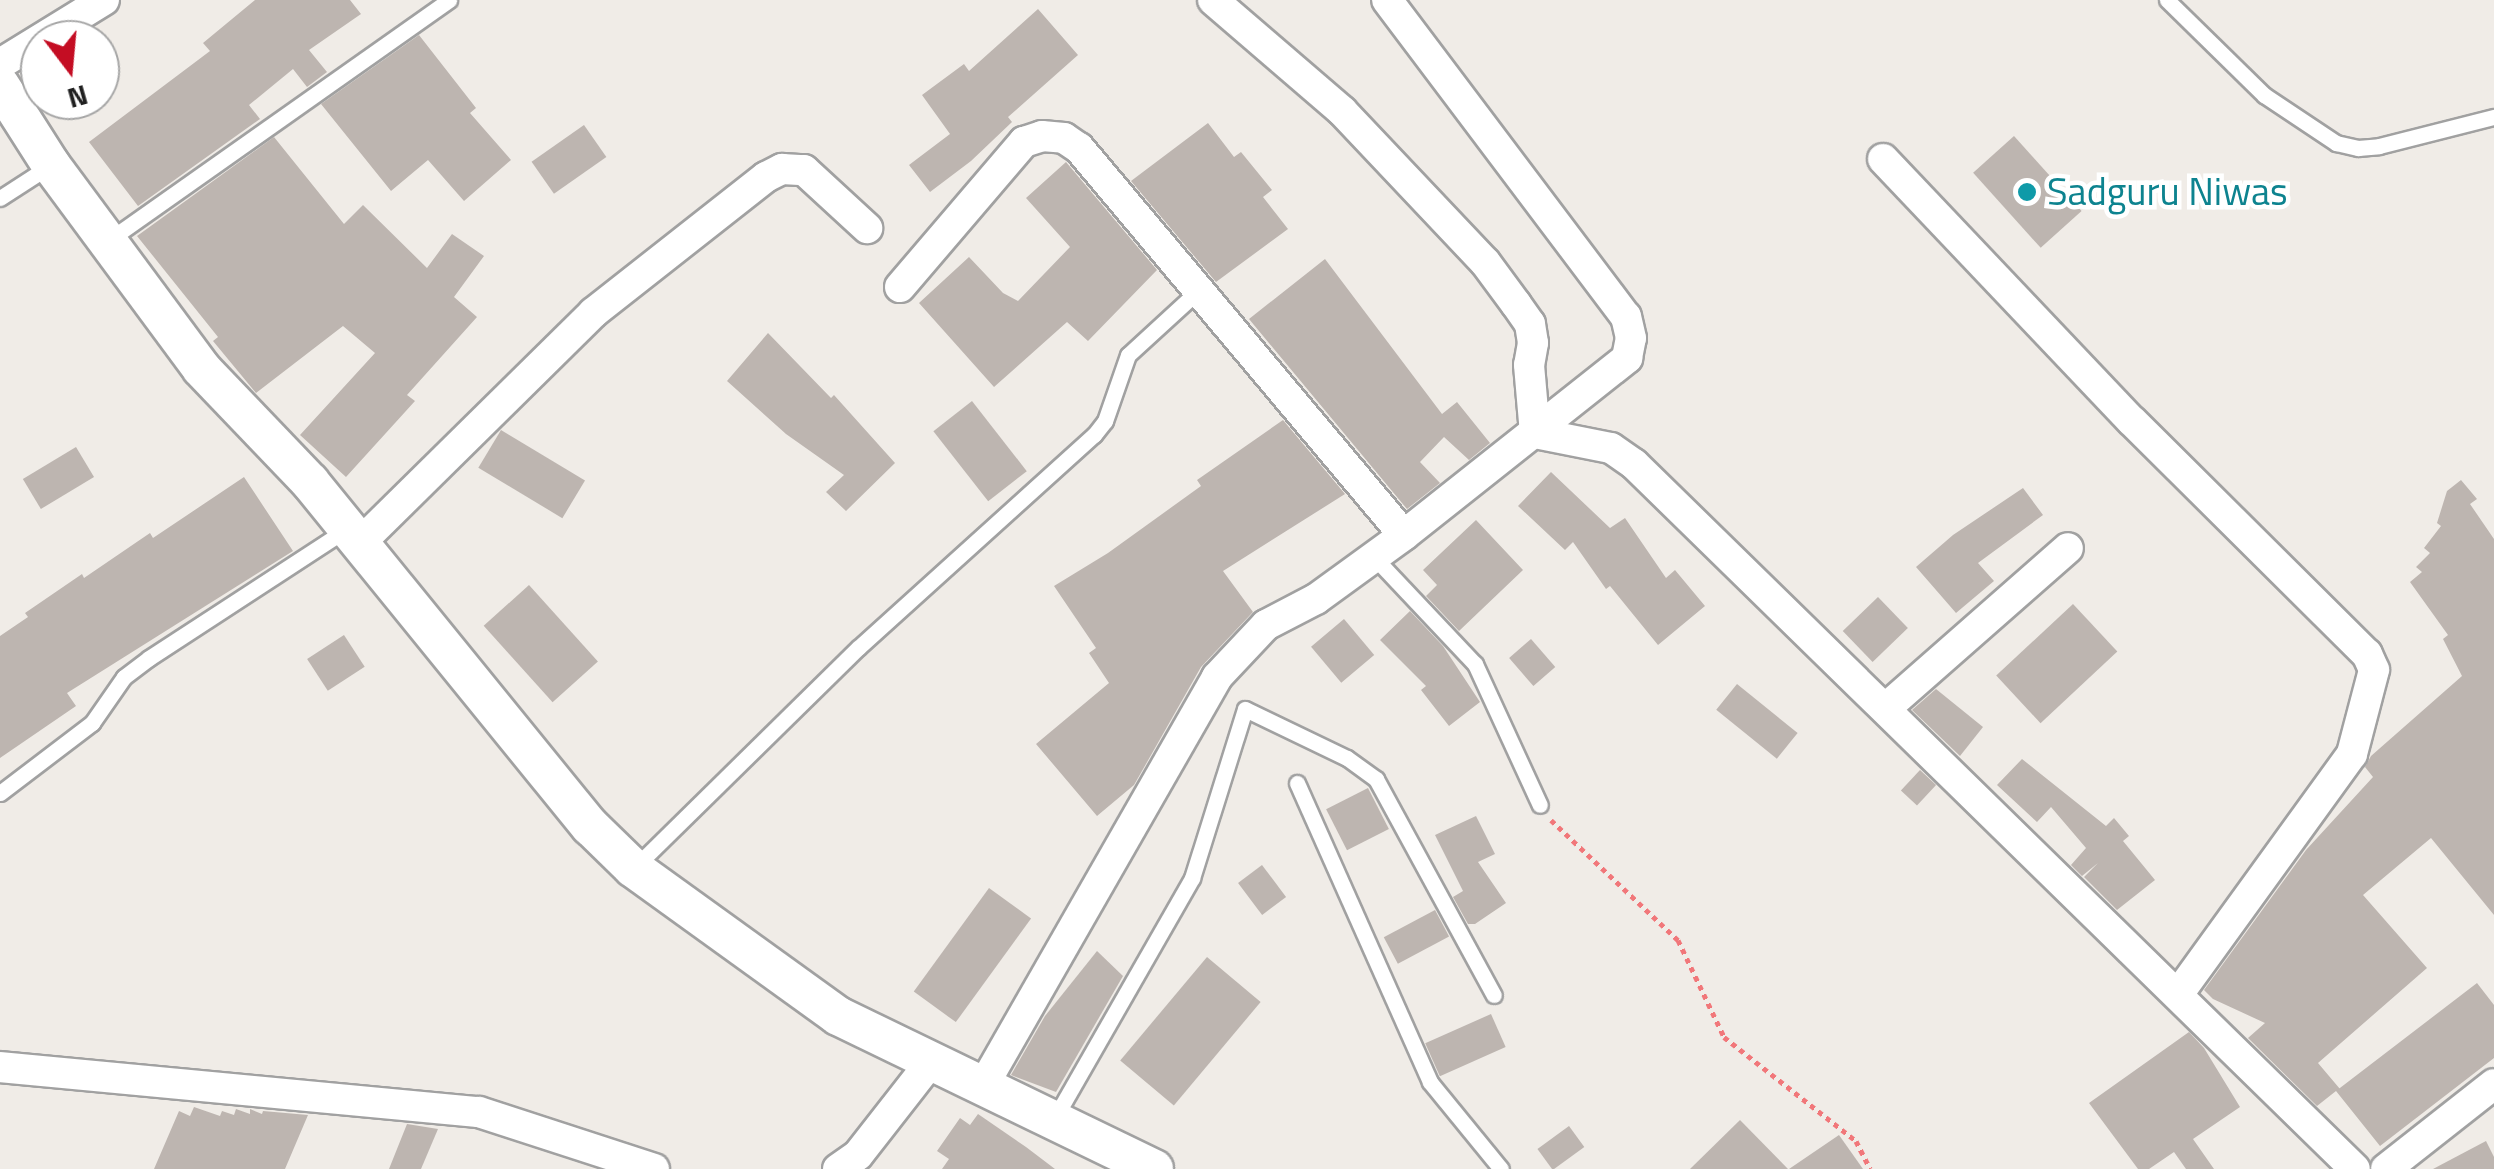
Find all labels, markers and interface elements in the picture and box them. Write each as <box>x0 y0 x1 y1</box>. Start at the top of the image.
north arrow <box>20 20 120 120</box>
text: N <box>63 74 93 121</box>
place label: Sadguru Niwas <box>2047 169 2288 215</box>
marker: Sadguru Niwas <box>2016 181 2038 203</box>

